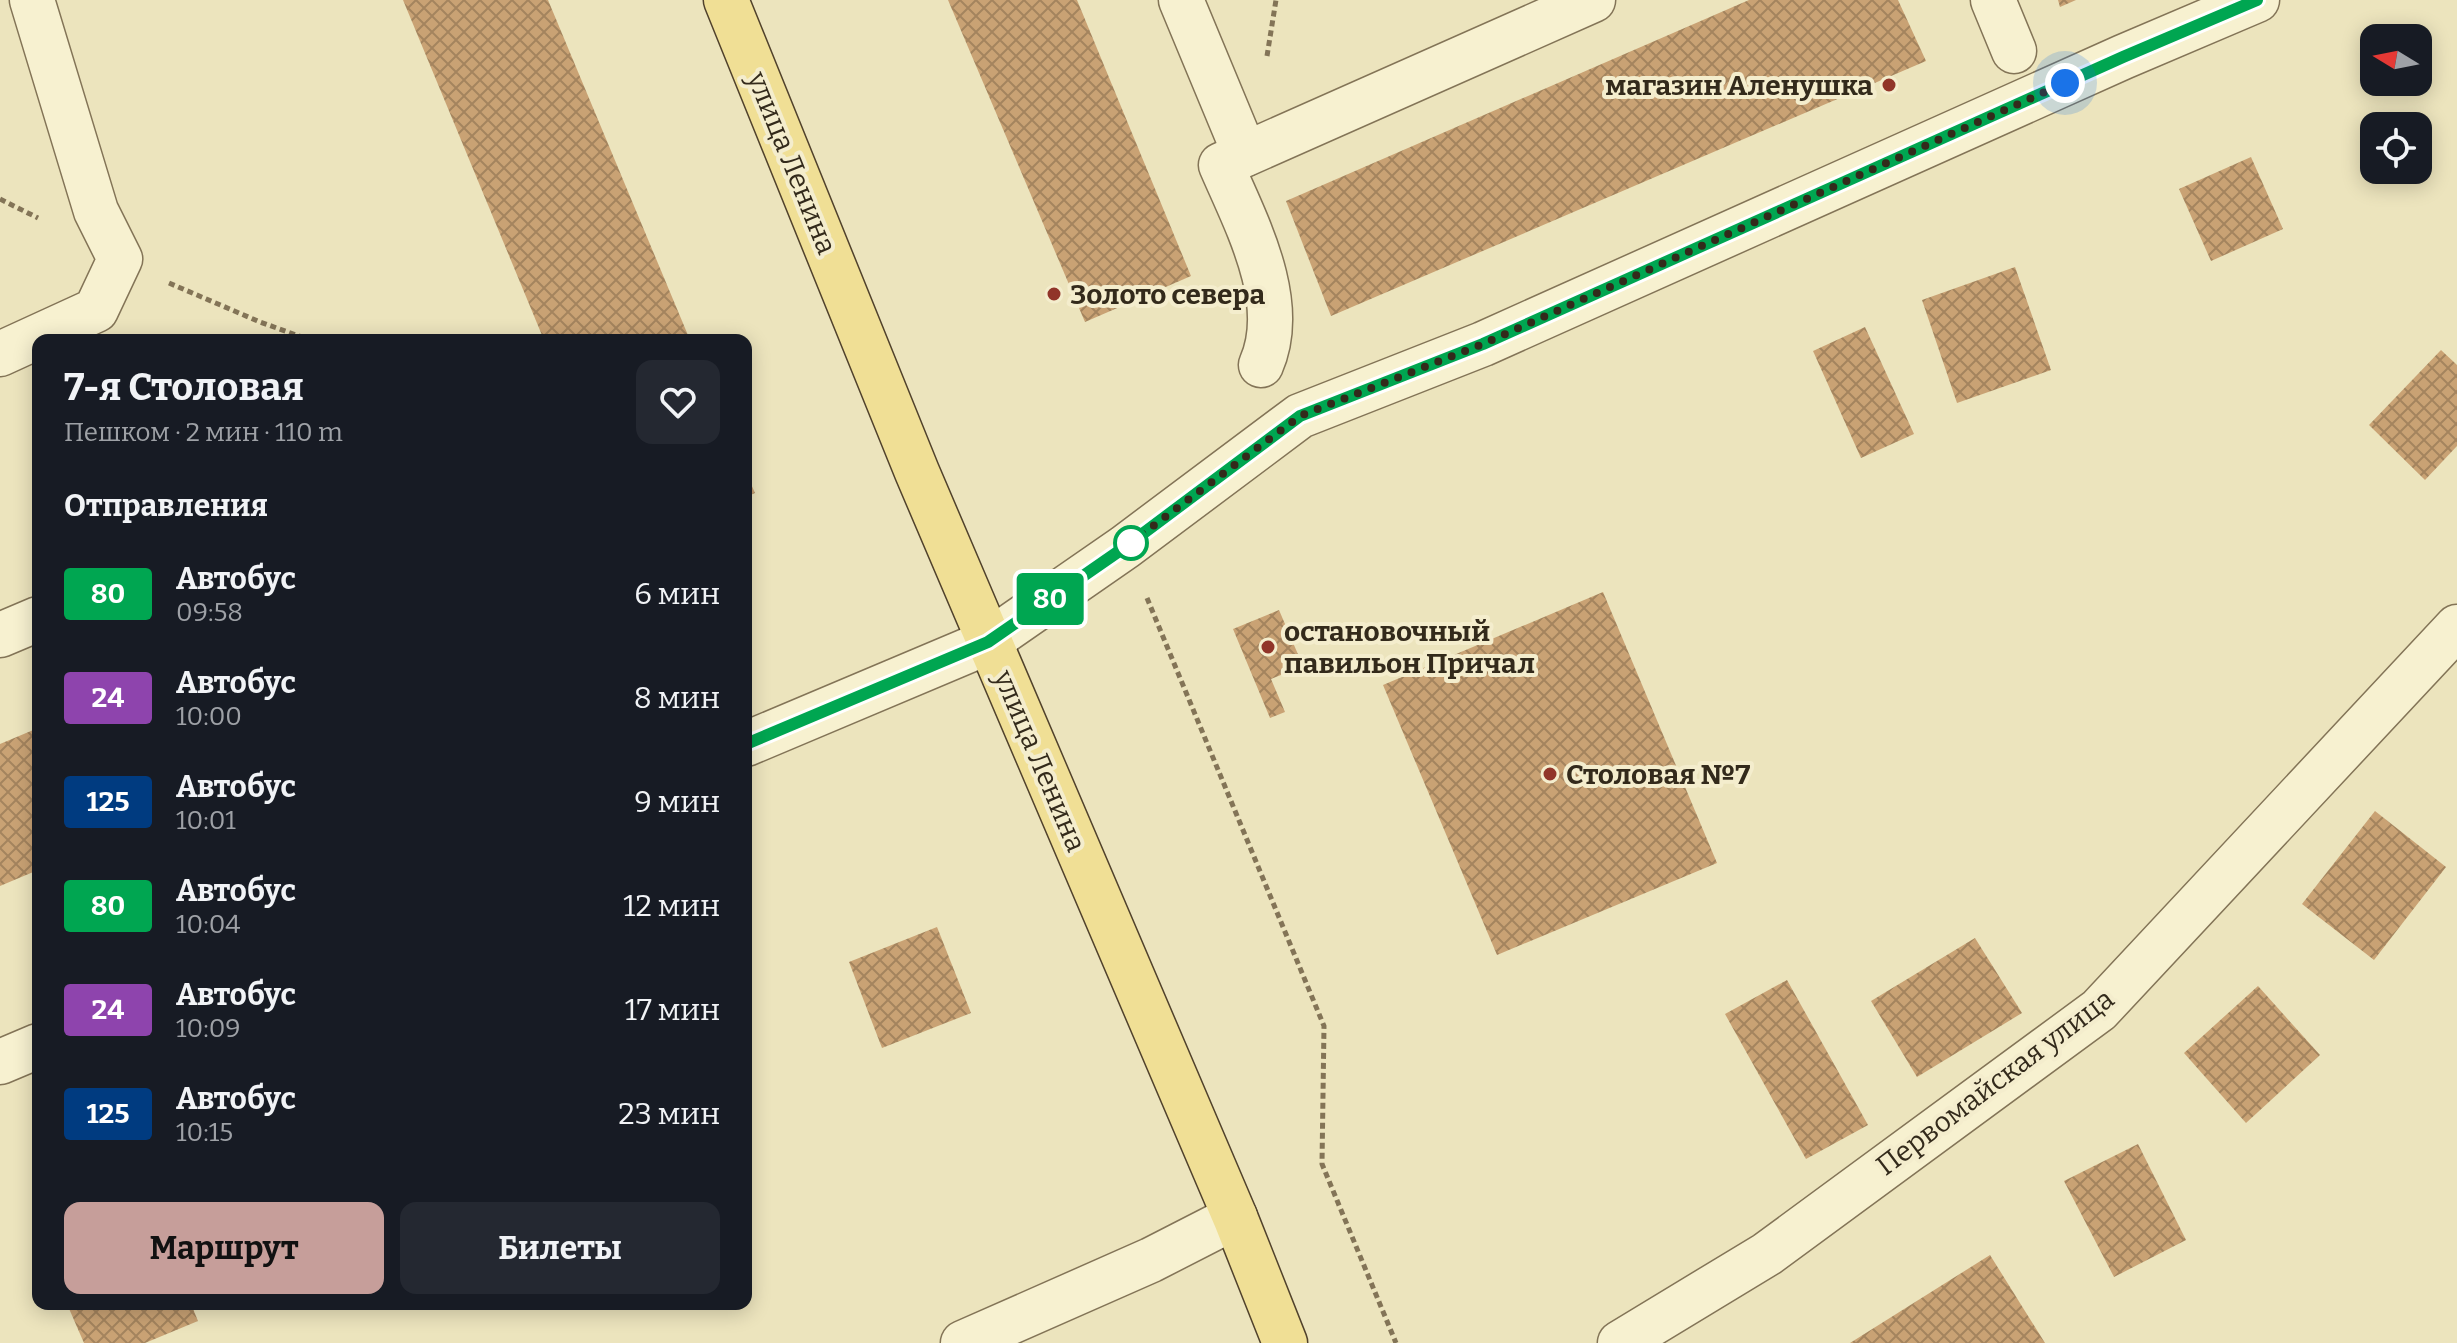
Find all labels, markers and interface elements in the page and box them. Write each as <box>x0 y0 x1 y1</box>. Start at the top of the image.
north arrow <box>2360 24 2432 96</box>
map controls <box>2360 24 2432 184</box>
your location <box>2045 63 2085 103</box>
street label: улица Ленина <box>740 66 844 259</box>
place label: магазин Аленушка <box>1605 69 1873 102</box>
marker: магазин Аленушка <box>1880 76 1898 94</box>
button: locate <box>2360 112 2432 184</box>
place label: Золото севера <box>1070 278 1265 311</box>
marker: Золото севера <box>1045 285 1063 303</box>
button: heart <box>636 360 720 444</box>
text: 7-я Столовая <box>64 364 304 410</box>
text: Пешком · 2 мин · 110 m <box>64 417 343 448</box>
text: Отправления <box>64 488 268 524</box>
unlabelled marker <box>1114 526 1148 560</box>
text: Автобус <box>176 561 296 597</box>
line badge: 80 <box>1014 573 1086 625</box>
text: 6 мин <box>634 576 720 612</box>
text: 80 <box>91 577 125 610</box>
text: 80 <box>1033 582 1067 615</box>
text: 09:58 <box>176 597 243 628</box>
place label: остановочный павильон Причал <box>1284 615 1535 680</box>
marker: остановочный павильон Причал <box>1259 638 1277 656</box>
text: Автобус <box>176 665 296 701</box>
street label: улица Ленина <box>987 665 1093 857</box>
text: 8 мин <box>634 680 720 716</box>
text: 24 <box>92 681 124 714</box>
text: 10:00 <box>176 701 242 732</box>
place label: Столовая №7 <box>1566 758 1750 791</box>
marker: Столовая №7 <box>1541 765 1559 783</box>
text: Автобус <box>176 769 296 805</box>
text: 9 мин <box>634 784 720 820</box>
text: 125 <box>86 785 130 818</box>
text: 10:01 <box>176 805 236 836</box>
text: Автобус <box>176 873 296 909</box>
text: 12 мин <box>623 888 720 924</box>
text: 80 <box>91 889 125 922</box>
text: 10:04 <box>176 909 241 940</box>
text: Автобус <box>176 977 296 1013</box>
street label: Первомайская улица <box>1870 982 2120 1182</box>
text: 17 мин <box>625 992 720 1028</box>
text: 24 <box>92 993 124 1026</box>
text: 10:09 <box>176 1013 241 1044</box>
text: Автобус <box>176 1081 296 1117</box>
text: 23 мин <box>618 1096 720 1132</box>
text: 125 <box>86 1097 130 1130</box>
text: 10:15 <box>176 1117 233 1148</box>
button: Маршрут <box>64 1202 384 1294</box>
button: Билеты <box>400 1202 720 1294</box>

